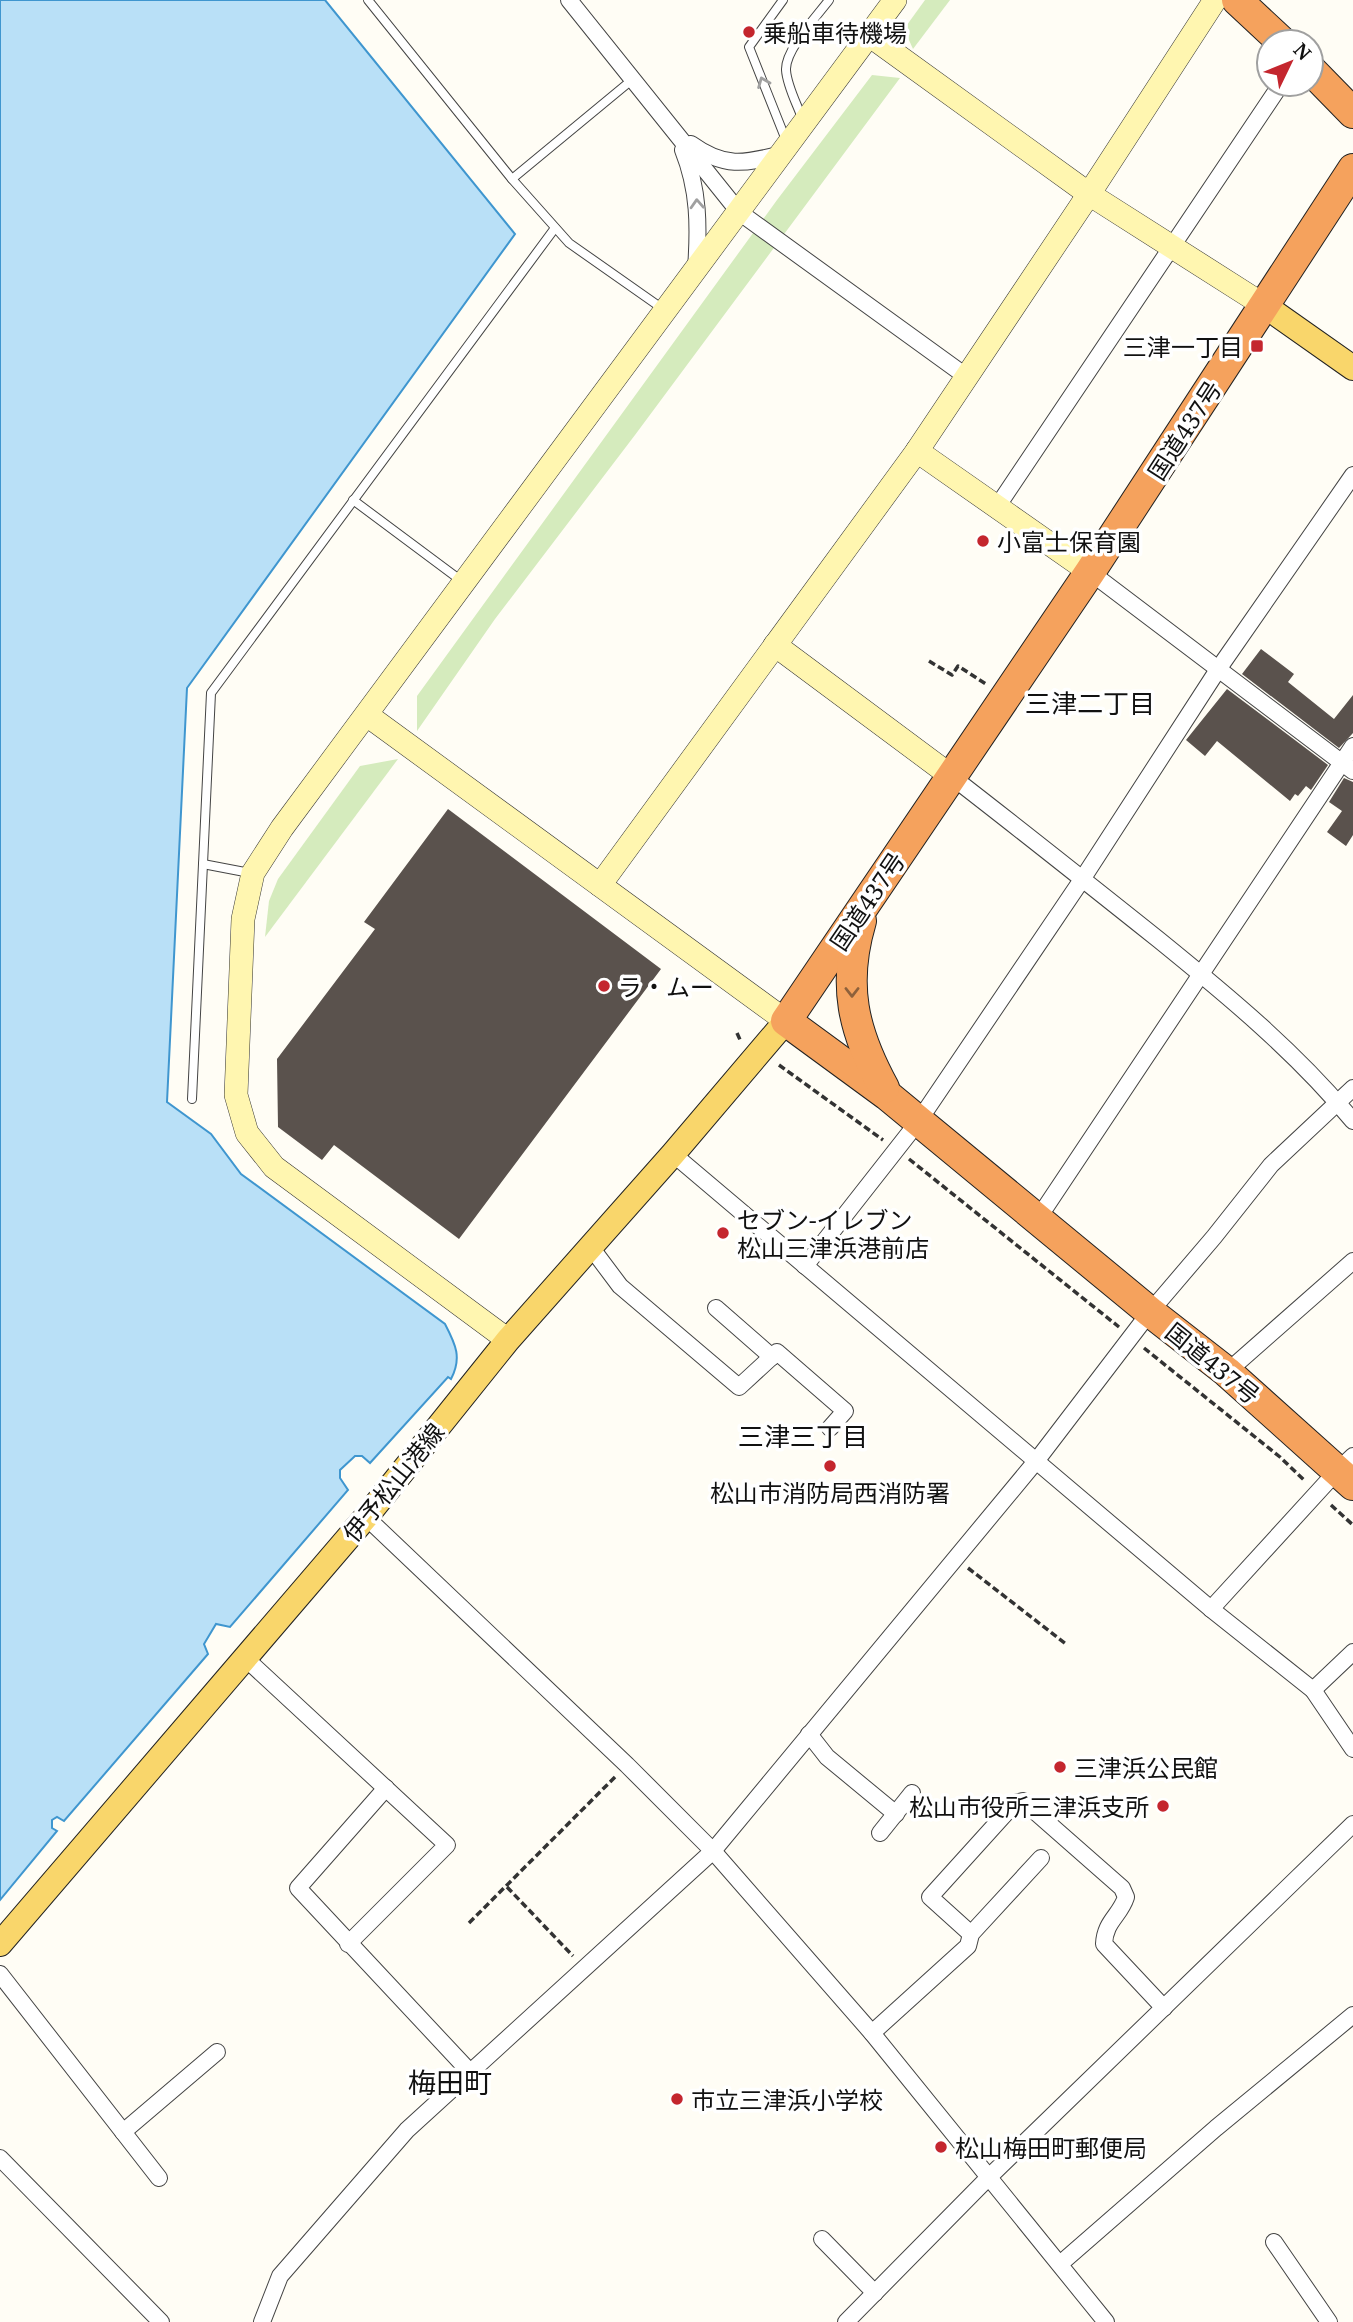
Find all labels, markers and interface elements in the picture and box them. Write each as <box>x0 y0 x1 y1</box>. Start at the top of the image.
place label: 乗船車待機場 <box>763 16 907 49</box>
marker: 乗船車待機場 <box>741 24 757 40</box>
north arrow <box>1255 28 1325 98</box>
text: N <box>1288 37 1317 66</box>
one-way arrow <box>758 77 772 89</box>
one-way arrow <box>690 198 705 209</box>
place label: 三津一丁目 <box>1123 330 1243 363</box>
marker: 三津一丁目 <box>1249 338 1265 354</box>
street label: 国道437号 <box>1140 374 1228 486</box>
place label: 小富士保育園 <box>997 525 1141 558</box>
marker: 小富士保育園 <box>975 533 991 549</box>
district label: 三津二丁目 <box>1025 685 1155 721</box>
street label: 国道437号 <box>822 845 912 957</box>
place label: ラ・ムー <box>618 970 714 1003</box>
marker: ラ・ムー <box>596 978 612 994</box>
one-way arrow <box>845 986 860 997</box>
place label: セブン-イレブン 松山三津浜港前店 <box>737 1203 929 1264</box>
marker: セブン-イレブン 松山三津浜港前店 <box>715 1225 731 1241</box>
street label: 国道437号 <box>1159 1315 1267 1411</box>
street label: 伊予松山港線 <box>335 1416 451 1548</box>
district label: 三津三丁目 <box>738 1418 868 1454</box>
marker: 松山市消防局西消防署 <box>822 1458 838 1474</box>
place label: 松山市消防局西消防署 <box>710 1476 950 1509</box>
place label: 三津浜公民館 <box>1074 1751 1218 1784</box>
marker: 三津浜公民館 <box>1052 1759 1068 1775</box>
place label: 松山市役所三津浜支所 <box>909 1790 1149 1823</box>
marker: 松山市役所三津浜支所 <box>1155 1798 1171 1814</box>
district label: 梅田町 <box>408 2063 492 2101</box>
place label: 市立三津浜小学校 <box>691 2083 883 2116</box>
marker: 市立三津浜小学校 <box>669 2091 685 2107</box>
place label: 松山梅田町郵便局 <box>955 2131 1147 2164</box>
marker: 松山梅田町郵便局 <box>933 2139 949 2155</box>

